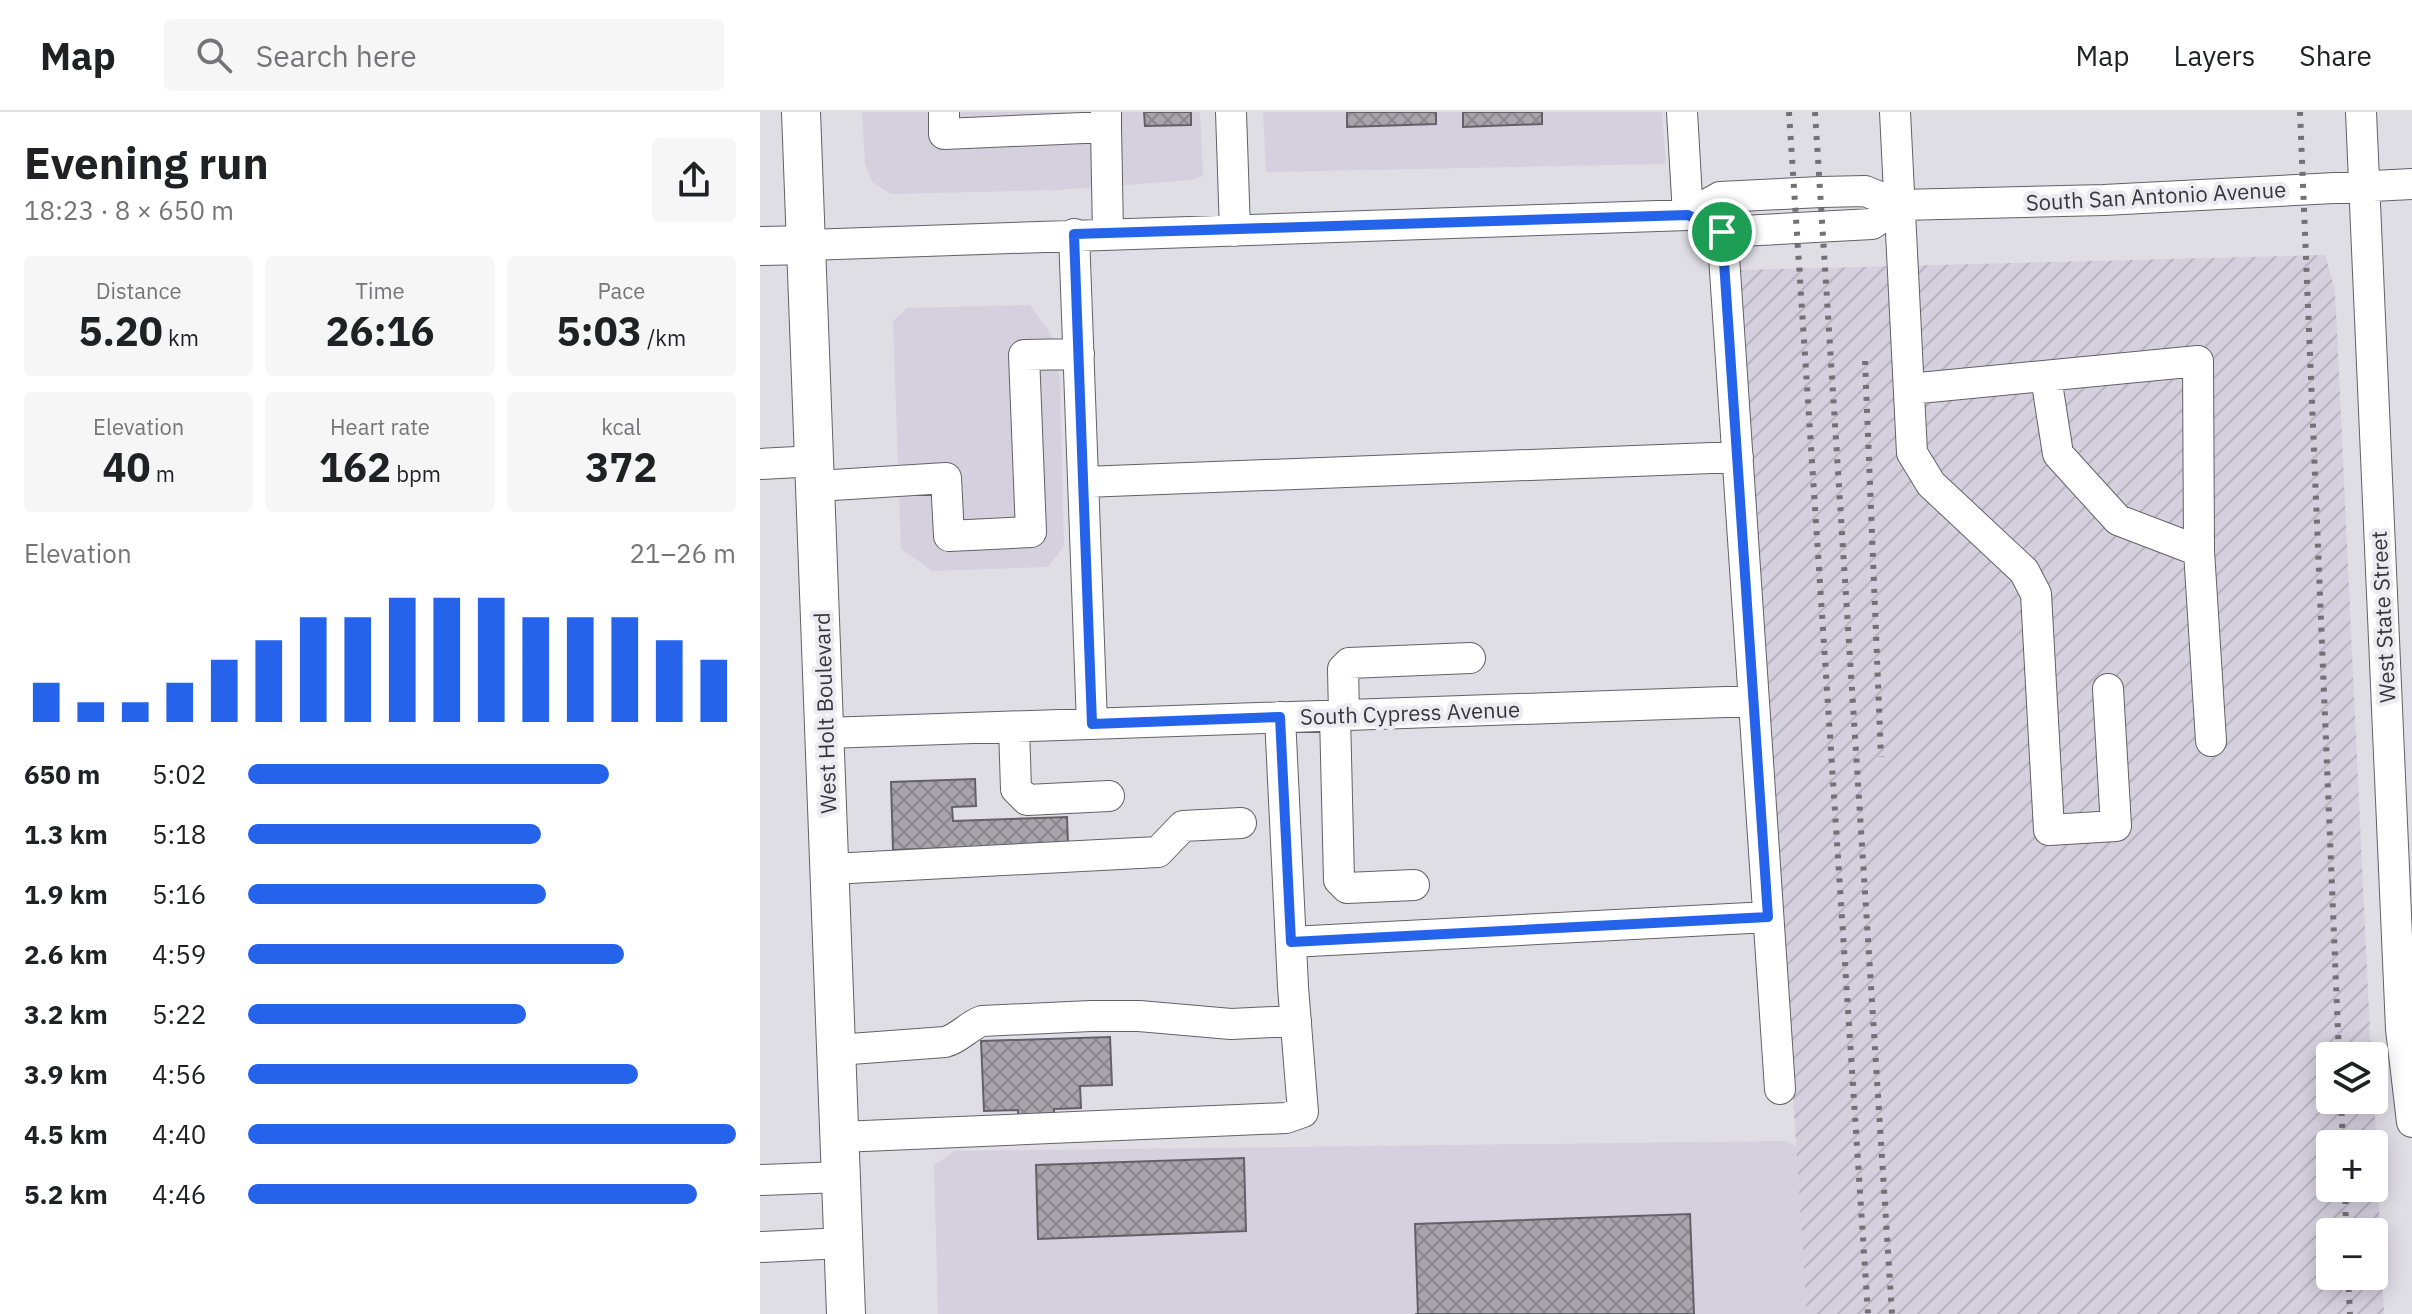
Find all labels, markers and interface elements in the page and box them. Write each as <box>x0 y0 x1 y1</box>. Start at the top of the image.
search box <box>164 19 724 91</box>
text: Map <box>40 31 116 80</box>
icon: search <box>192 33 236 77</box>
text: Search here <box>256 36 417 75</box>
text: Map <box>2075 37 2129 74</box>
text: Layers <box>2173 37 2255 74</box>
text: Share <box>2299 37 2372 74</box>
text: Evening run <box>24 134 269 191</box>
button: share <box>652 138 736 222</box>
street label: South San Antonio Avenue <box>2025 174 2287 217</box>
text: 18:23 · 8 × 650 m <box>24 193 234 227</box>
pin <box>1688 198 1756 266</box>
icon: arrive <box>1700 210 1744 254</box>
text: Distance <box>96 276 182 305</box>
text: Time <box>355 276 405 305</box>
text: Pace <box>597 276 645 305</box>
text: 5.20 <box>78 305 163 357</box>
text: 26:16 <box>325 305 435 357</box>
text: 5:03 <box>557 305 642 357</box>
text: km <box>163 323 199 352</box>
text: /km <box>642 323 686 352</box>
text: Elevation <box>93 412 184 441</box>
text: Heart rate <box>330 412 430 441</box>
text: kcal <box>601 412 641 441</box>
text: 40 <box>102 441 150 493</box>
text: 162 <box>319 441 391 493</box>
text: 372 <box>585 441 657 493</box>
text: m <box>150 459 175 488</box>
text: bpm <box>391 459 441 488</box>
street label: West State Street <box>2364 530 2401 704</box>
text: Elevation <box>24 536 132 570</box>
text: 21–26 m <box>629 536 736 570</box>
street label: West Holt Boulevard <box>806 612 843 814</box>
street label: South Cypress Avenue <box>1299 694 1521 731</box>
text: 650 m <box>24 757 100 791</box>
text: 5:02 <box>152 757 206 791</box>
text: 1.3 km <box>24 817 108 851</box>
text: 5:18 <box>152 817 206 851</box>
text: 1.9 km <box>24 877 108 911</box>
text: 5:16 <box>152 877 206 911</box>
text: 2.6 km <box>24 937 108 971</box>
text: 4:59 <box>152 937 206 971</box>
text: 3.2 km <box>24 997 108 1031</box>
text: 5:22 <box>152 997 206 1031</box>
map controls <box>2316 1042 2388 1290</box>
button: layers <box>2316 1042 2388 1114</box>
text: 3.9 km <box>24 1057 108 1091</box>
text: 4:56 <box>152 1057 206 1091</box>
text: 4.5 km <box>24 1117 108 1151</box>
text: 4:40 <box>152 1117 206 1151</box>
button: + <box>2316 1130 2388 1202</box>
text: 5.2 km <box>24 1177 108 1211</box>
text: 4:46 <box>152 1177 206 1211</box>
button: − <box>2316 1218 2388 1290</box>

